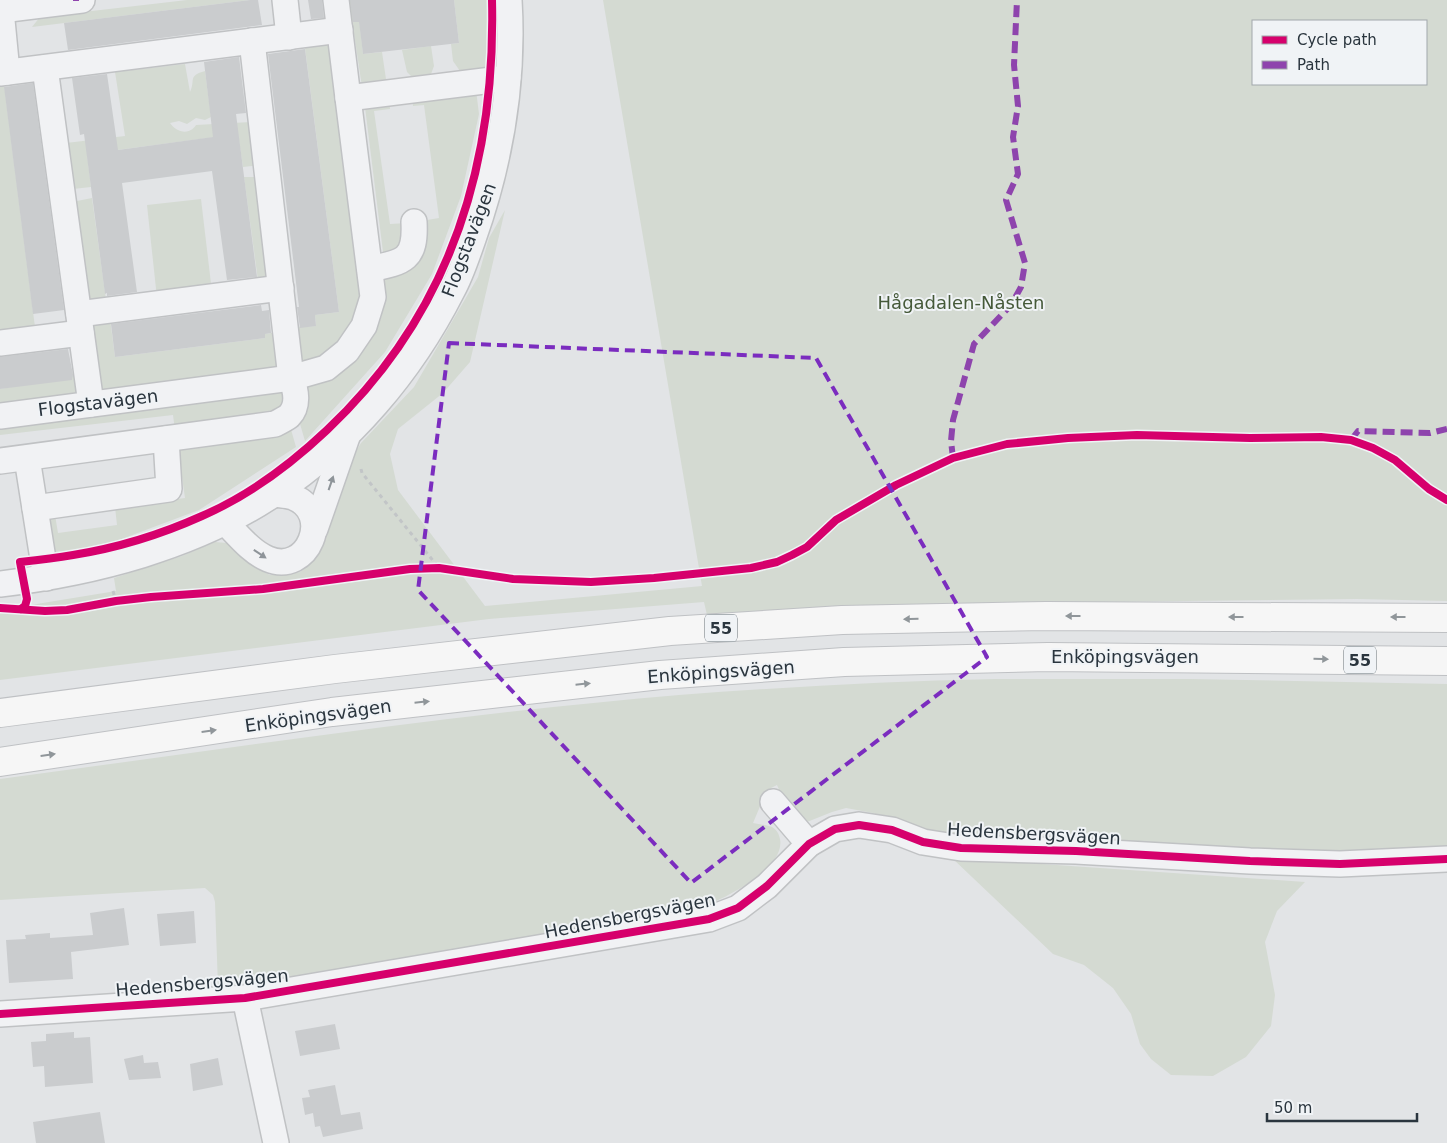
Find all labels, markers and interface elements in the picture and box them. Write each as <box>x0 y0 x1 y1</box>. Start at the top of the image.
legend <box>1252 20 1427 85</box>
text: Cycle path <box>1297 31 1377 49</box>
text: Path <box>1297 56 1330 74</box>
street label: Flogstavägen <box>437 180 500 300</box>
park label: Hågadalen-Nåsten <box>878 292 1044 313</box>
street label: Flogstavägen <box>37 385 159 420</box>
one-way arrow <box>328 475 335 490</box>
one-way arrow <box>254 549 267 559</box>
one-way arrow <box>1065 612 1081 620</box>
one-way arrow <box>1228 613 1244 621</box>
one-way arrow <box>1390 613 1406 621</box>
road number: 55 <box>705 614 737 641</box>
one-way arrow <box>903 615 919 623</box>
street label: Enköpingsvägen <box>1051 646 1199 667</box>
road number: 55 <box>1344 646 1376 674</box>
one-way arrow <box>1313 655 1329 663</box>
street label: Enköpingsvägen <box>647 656 795 687</box>
one-way arrow <box>576 680 592 688</box>
street label: Enköpingsvägen <box>243 695 393 736</box>
one-way arrow <box>414 698 430 706</box>
one-way arrow <box>201 726 217 734</box>
one-way arrow <box>41 750 57 758</box>
street label: Hedensbergsvägen <box>947 818 1121 849</box>
street label: Hedensbergsvägen <box>543 889 717 942</box>
street label: Hedensbergsvägen <box>114 964 289 1001</box>
scale bar <box>1267 1090 1417 1122</box>
text: 50 m <box>1274 1099 1312 1117</box>

